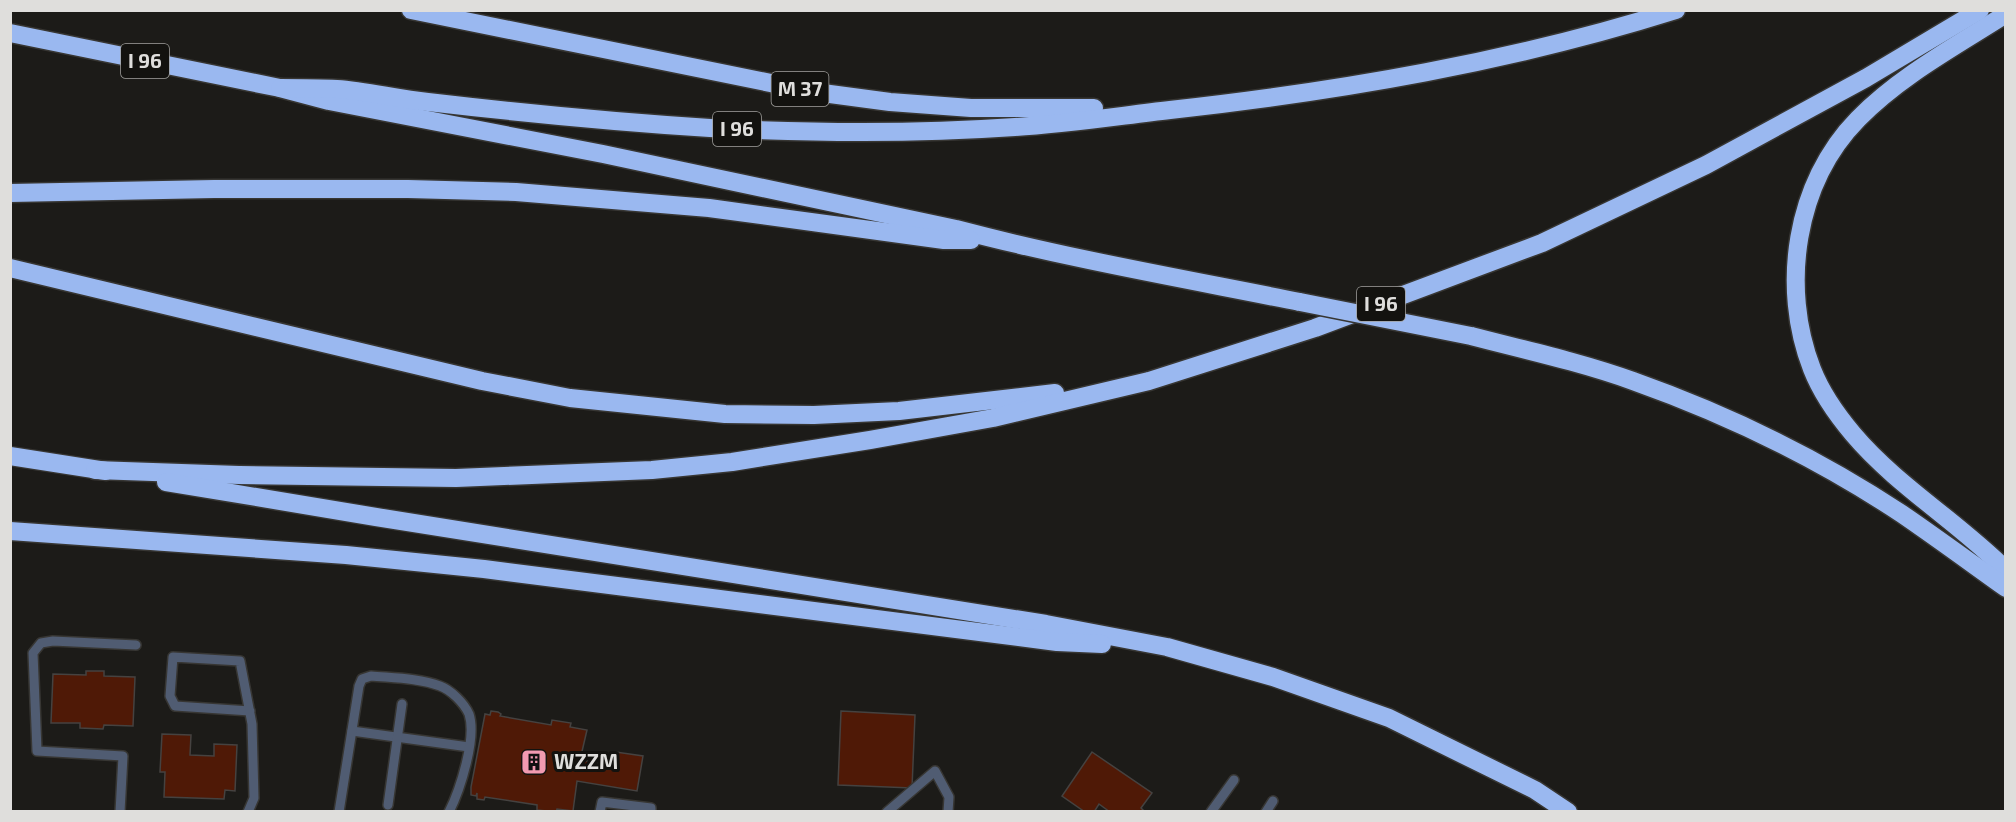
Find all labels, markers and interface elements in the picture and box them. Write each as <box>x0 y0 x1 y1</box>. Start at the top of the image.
road number: I 96 <box>121 44 169 78</box>
road number: M 37 <box>772 72 828 106</box>
road number: I 96 <box>713 112 761 146</box>
road number: I 96 <box>1357 287 1405 321</box>
building icon: WZZM <box>519 747 549 777</box>
place label: WZZM <box>554 748 618 773</box>

